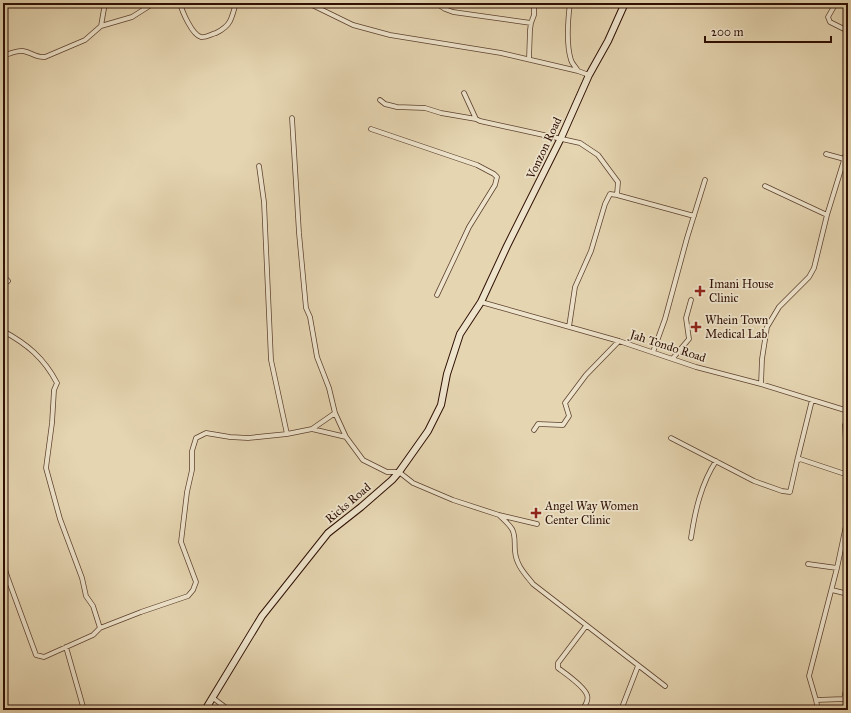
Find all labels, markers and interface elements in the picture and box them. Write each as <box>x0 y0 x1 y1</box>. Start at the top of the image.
scale bar <box>705 18 831 44</box>
text: 200 m <box>711 25 744 39</box>
street label: Vonzon Road <box>523 115 564 182</box>
place label: Imani House Clinic <box>709 277 774 305</box>
marker: Imani House Clinic <box>694 285 706 297</box>
place label: Whein Town Medical Lab <box>705 313 769 341</box>
marker: Whein Town Medical Lab <box>690 321 702 333</box>
street label: Jah Tondo Road <box>626 327 708 366</box>
street label: Ricks Road <box>322 480 374 526</box>
place label: Angel Way Women Center Clinic <box>544 499 639 527</box>
marker: Angel Way Women Center Clinic <box>530 507 542 519</box>

